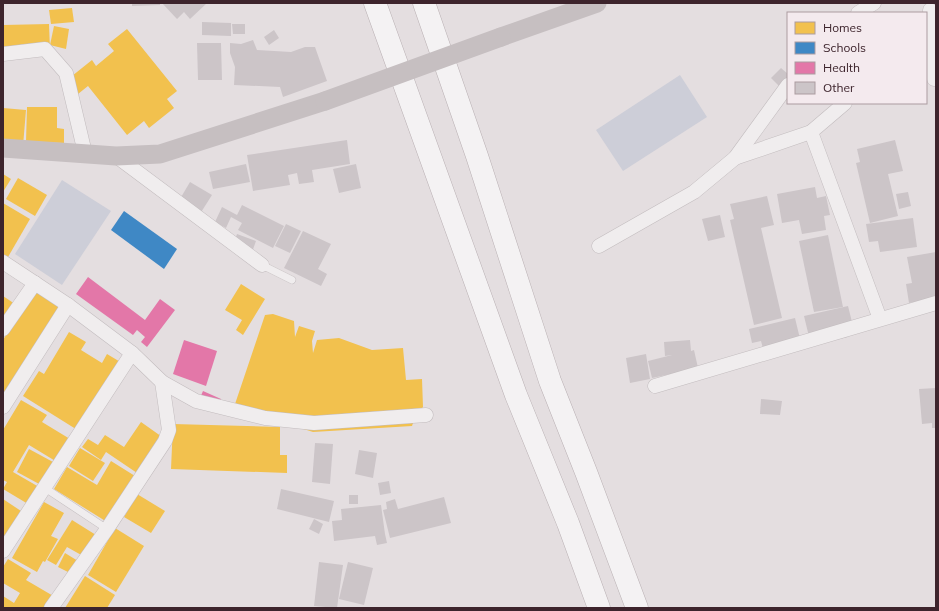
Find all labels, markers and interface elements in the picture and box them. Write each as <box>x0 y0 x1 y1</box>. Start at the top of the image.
legend <box>787 12 927 104</box>
text: Homes <box>823 20 862 35</box>
text: Schools <box>823 40 866 55</box>
text: Health <box>823 60 860 75</box>
text: Other <box>823 80 855 95</box>

